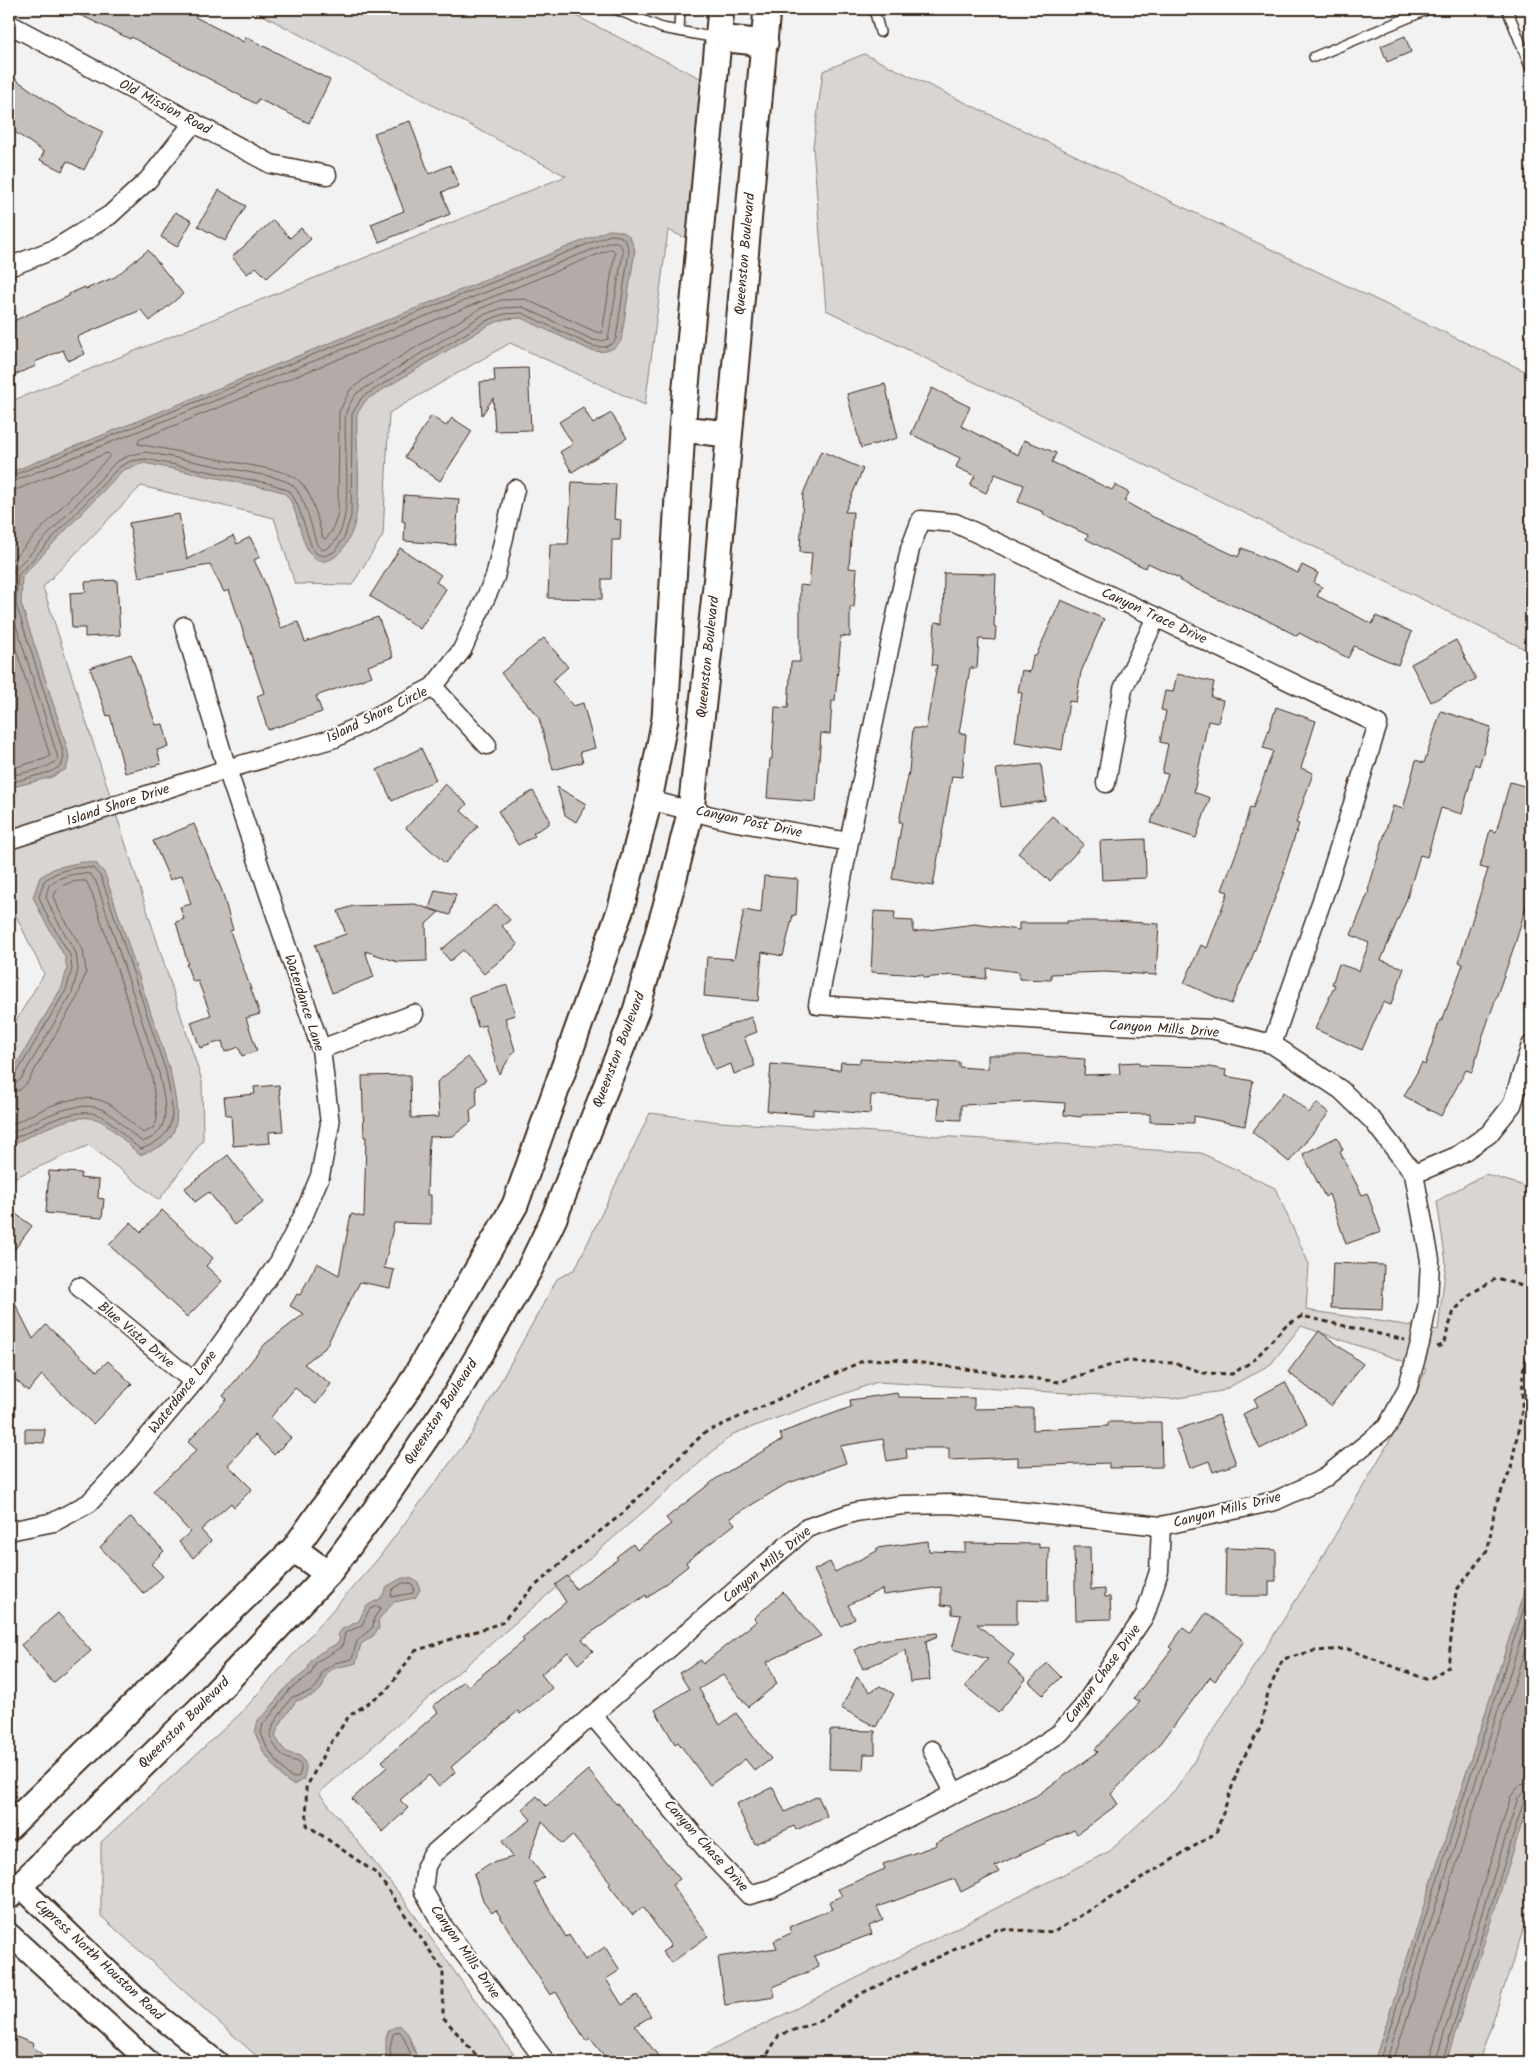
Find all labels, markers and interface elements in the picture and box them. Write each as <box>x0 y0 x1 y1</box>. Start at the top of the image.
street label: Old Mission Road <box>115 73 216 141</box>
street label: Queenston Boulevard <box>729 191 761 316</box>
street label: Canyon Trace Drive <box>1097 582 1211 650</box>
street label: Queenston Boulevard <box>691 594 725 719</box>
street label: Island Shore Circle <box>323 681 432 749</box>
street label: Island Shore Drive <box>64 778 173 832</box>
street label: Canyon Post Drive <box>694 800 805 844</box>
street label: Waterdance Lane <box>278 952 330 1055</box>
street label: Queenston Boulevard <box>587 988 652 1111</box>
street label: Canyon Mills Drive <box>1108 1014 1221 1044</box>
street label: Blue Vista Drive <box>93 1296 180 1374</box>
street label: Waterdance Lane <box>143 1345 223 1439</box>
street label: Queenston Boulevard <box>398 1354 484 1469</box>
street label: Canyon Mills Drive <box>1171 1486 1284 1534</box>
street label: Canyon Mills Drive <box>718 1521 817 1609</box>
street label: Canyon Chase Drive <box>1059 1619 1147 1728</box>
street label: Queenston Boulevard <box>133 1671 236 1774</box>
street label: Canyon Chase Drive <box>658 1795 754 1898</box>
street label: Cypress North Houston Road <box>29 1894 170 2027</box>
street label: Canyon Mills Drive <box>424 1900 506 2004</box>

